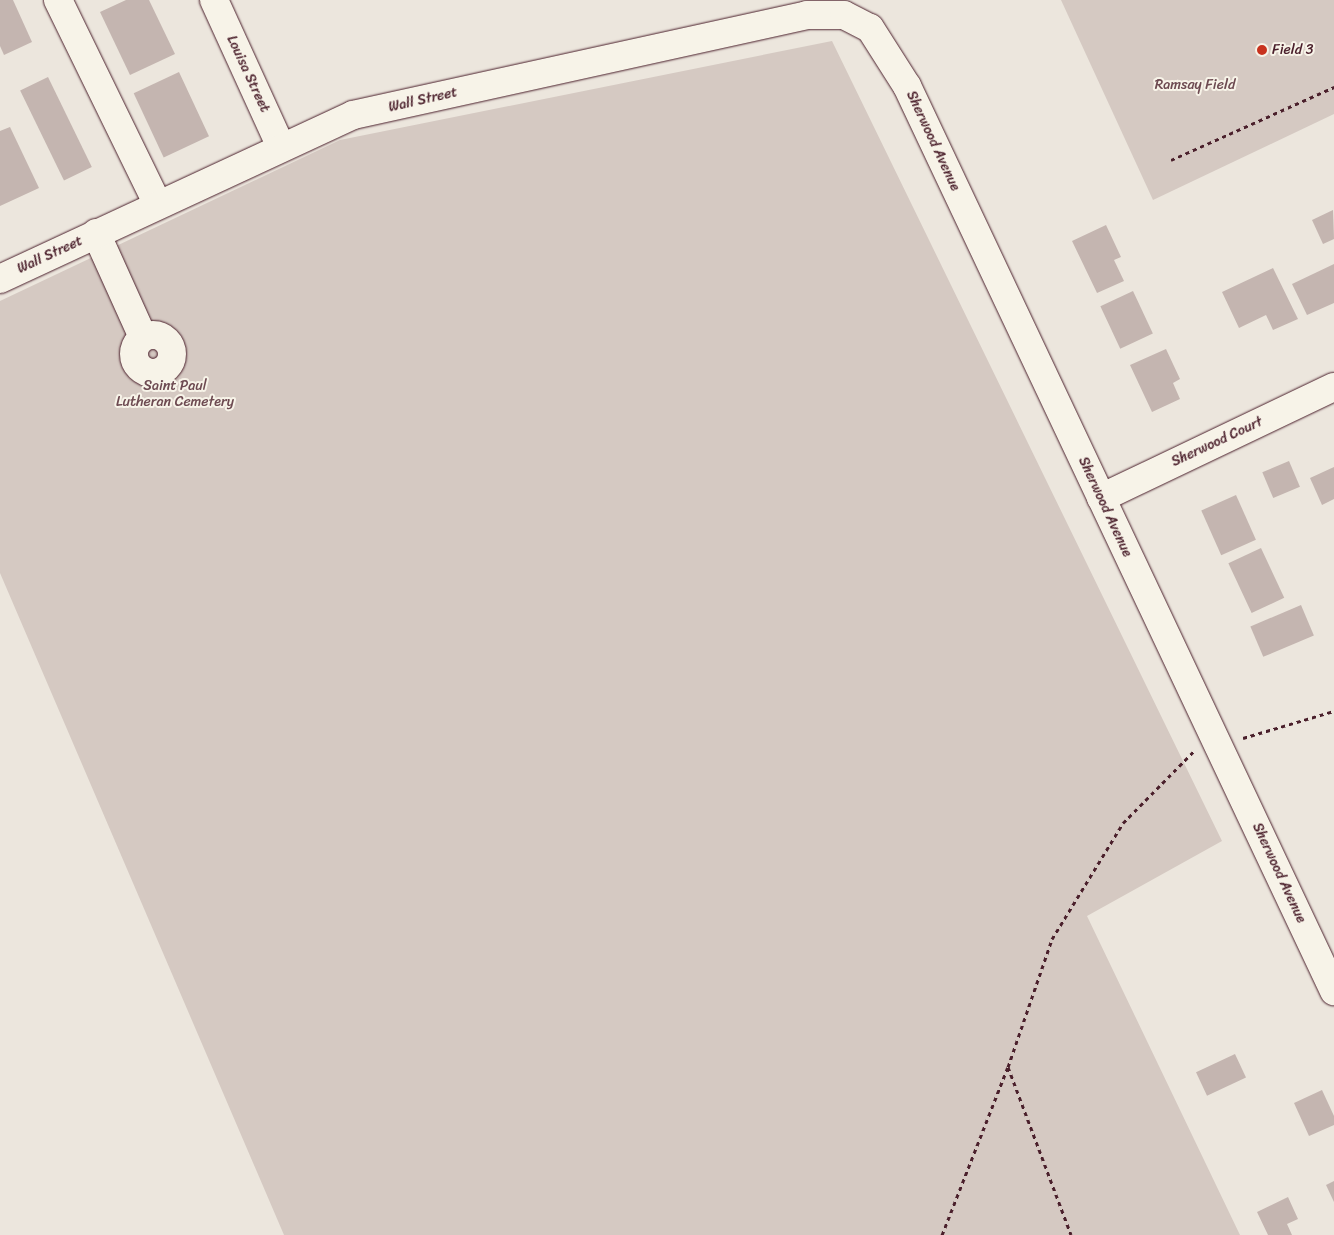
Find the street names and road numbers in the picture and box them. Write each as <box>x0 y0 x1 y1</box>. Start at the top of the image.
street label: Louisa Street <box>223 33 273 115</box>
street label: Wall Street <box>387 84 459 116</box>
street label: Sherwood Avenue <box>902 88 964 194</box>
street label: Wall Street <box>15 233 85 277</box>
street label: Sherwood Court <box>1169 413 1265 471</box>
street label: Sherwood Avenue <box>1074 454 1136 560</box>
street label: Sherwood Avenue <box>1248 820 1310 926</box>

